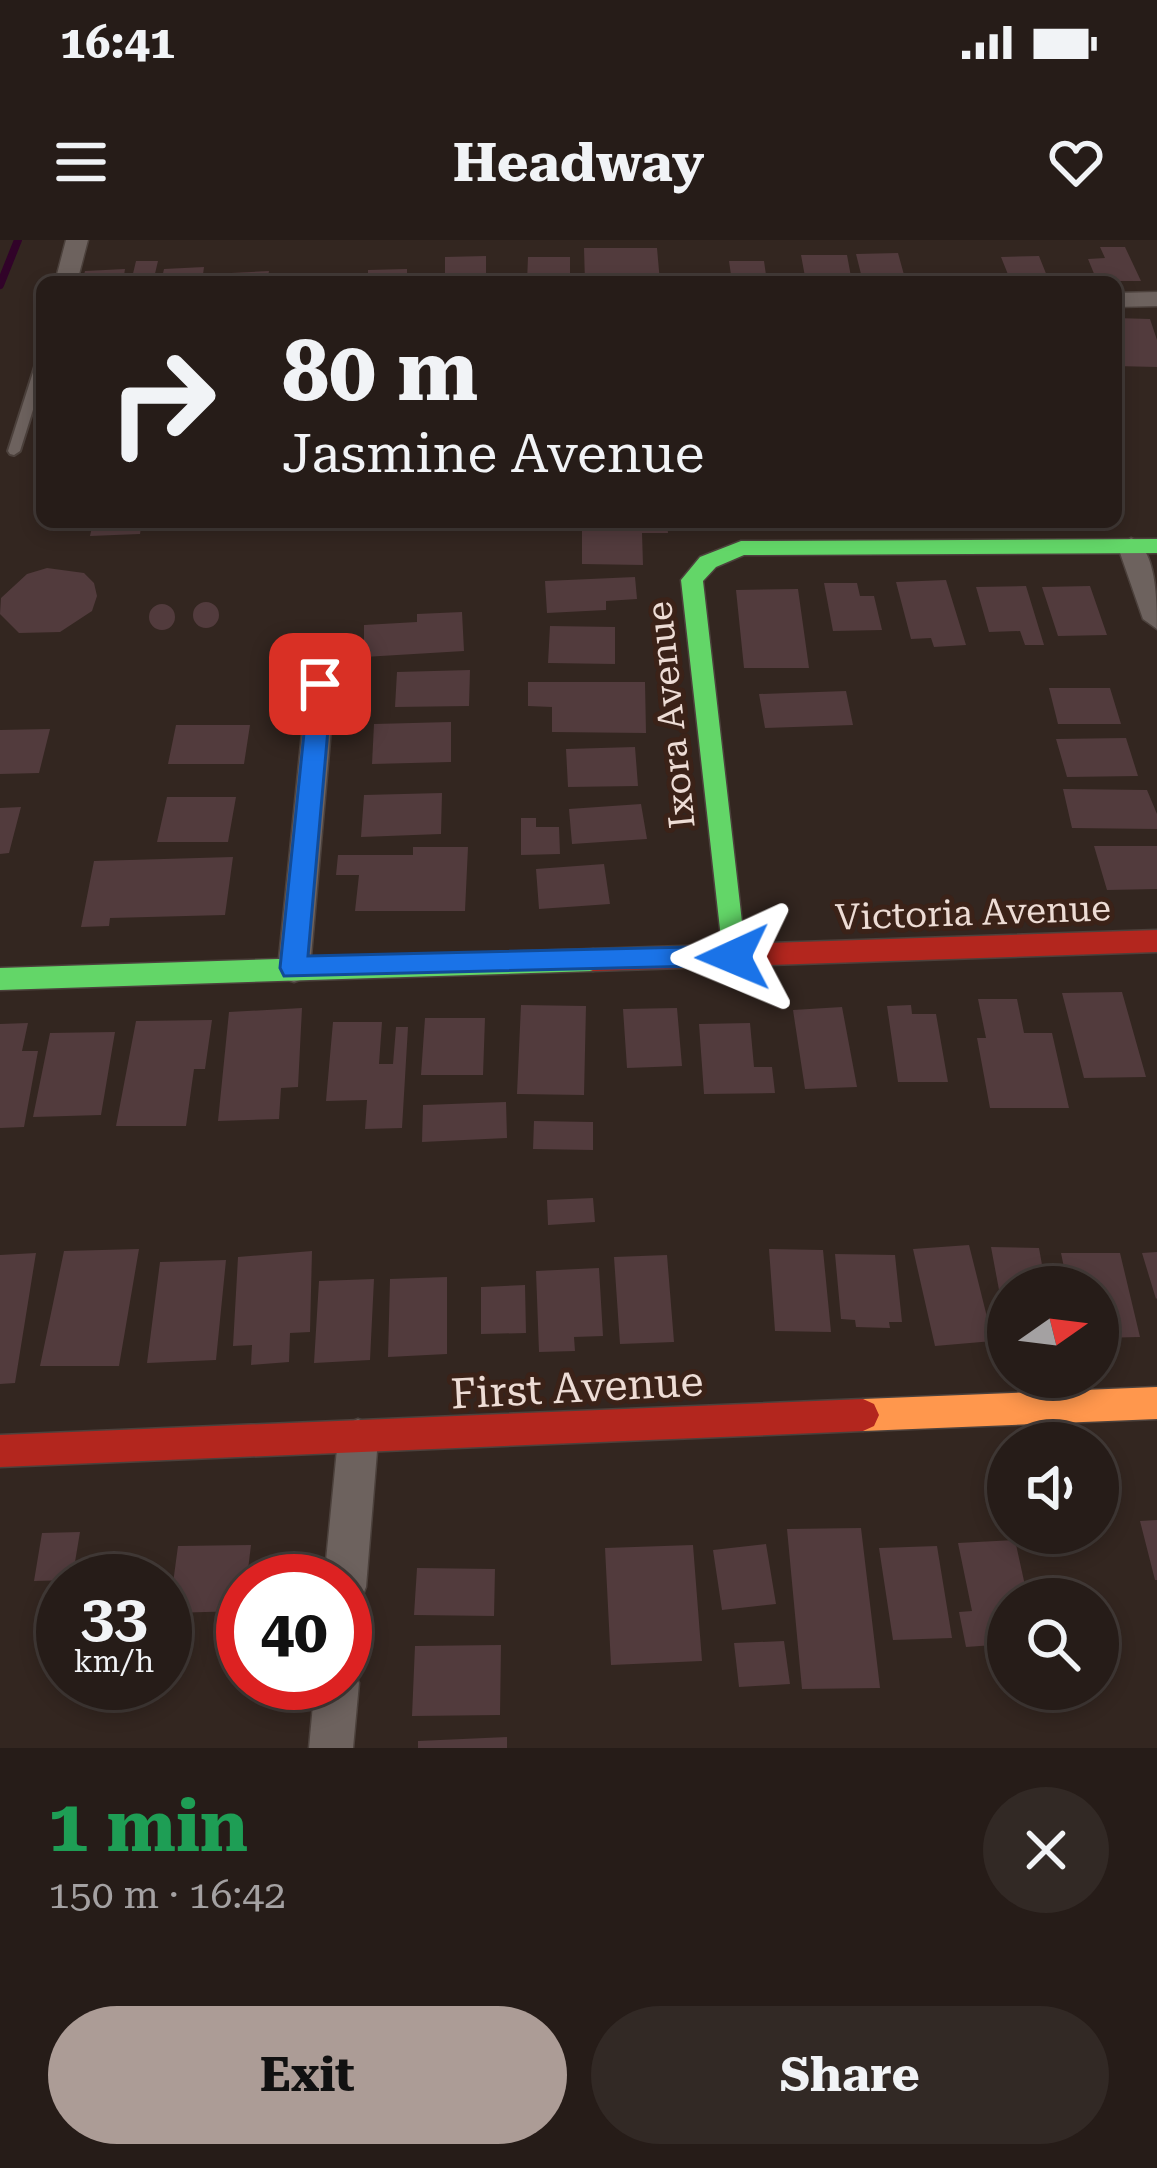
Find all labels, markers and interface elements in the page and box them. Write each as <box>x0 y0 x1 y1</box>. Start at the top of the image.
text: 16:41 <box>60 16 175 69</box>
icon: menu <box>48 129 114 195</box>
icon: heart <box>1043 129 1109 195</box>
text: Headway <box>453 131 704 194</box>
text: 80 m <box>282 322 478 420</box>
icon: right <box>84 324 240 480</box>
text: Jasmine Avenue <box>282 422 704 485</box>
street label: Ixora Avenue <box>638 599 704 830</box>
pin <box>269 633 371 735</box>
icon: arrive <box>287 651 353 717</box>
street label: Victoria Avenue <box>834 887 1112 939</box>
position arrow <box>670 894 796 1020</box>
north arrow <box>987 1266 1119 1398</box>
map controls <box>987 1266 1119 1710</box>
street label: First Avenue <box>450 1356 704 1419</box>
button: sound <box>987 1422 1119 1554</box>
speed limit sign: 40 <box>216 1554 372 1710</box>
button: search <box>987 1578 1119 1710</box>
text: 33 <box>80 1581 148 1652</box>
text: km/h <box>74 1644 154 1679</box>
text: 1 min <box>48 1784 248 1869</box>
button: close <box>983 1787 1109 1913</box>
text: 150 m · 16:42 <box>48 1872 286 1918</box>
button: Exit <box>48 2006 567 2144</box>
button: Share <box>591 2006 1109 2144</box>

